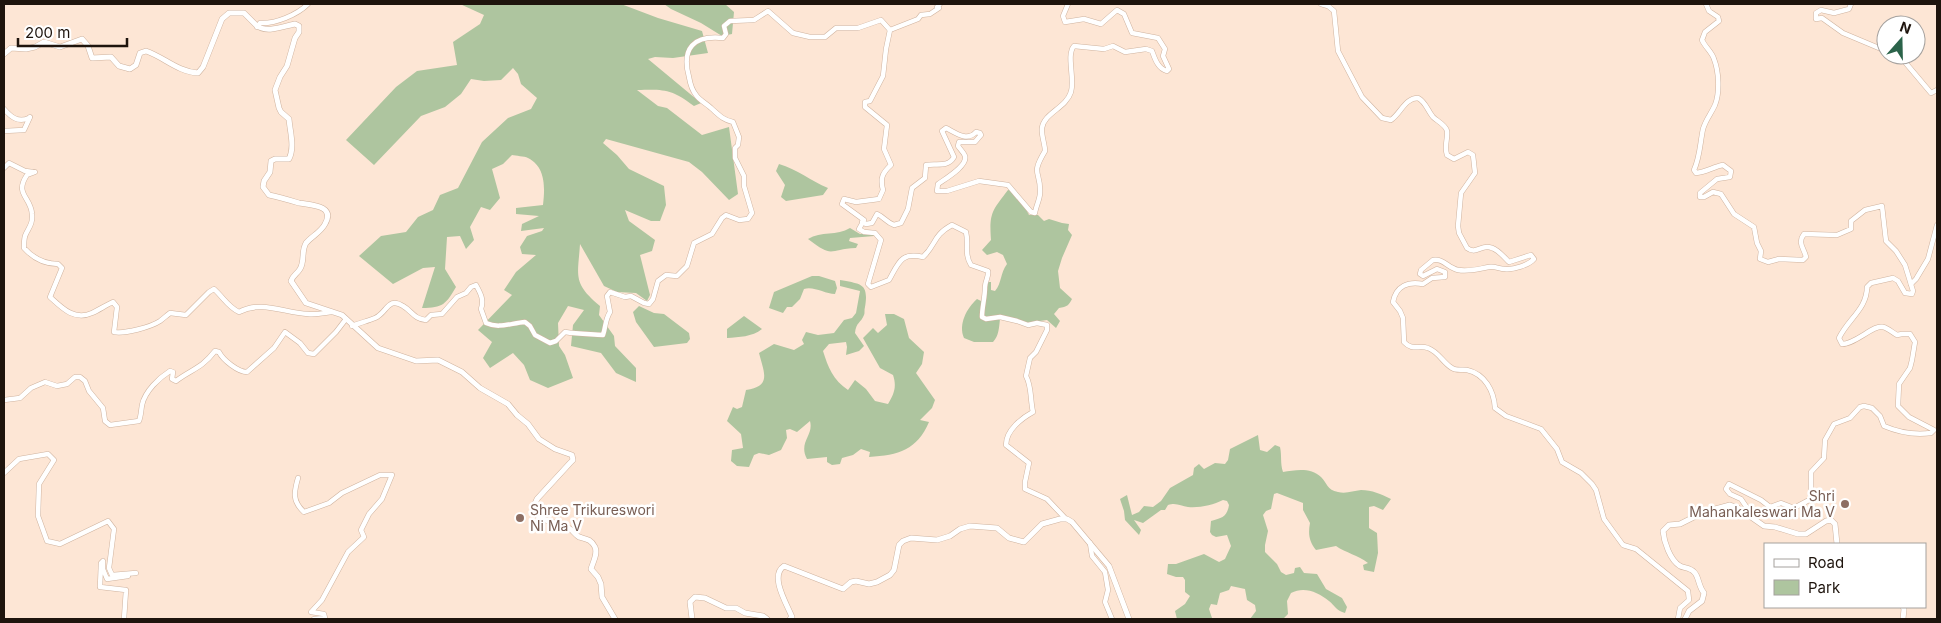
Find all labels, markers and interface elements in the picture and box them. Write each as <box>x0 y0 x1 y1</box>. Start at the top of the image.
scale bar <box>18 15 126 47</box>
north arrow <box>1876 15 1926 65</box>
text: N <box>1898 18 1914 37</box>
text: 200 m <box>25 23 70 42</box>
place label: Shri Mahankaleswari Ma V <box>1689 487 1835 520</box>
marker: Shri Mahankaleswari Ma V <box>1839 498 1851 510</box>
place label: Shree Trikureswori Ni Ma V <box>530 501 655 534</box>
marker: Shree Trikureswori Ni Ma V <box>514 512 526 524</box>
legend <box>1764 543 1926 608</box>
text: Road <box>1808 553 1844 572</box>
text: Park <box>1808 578 1841 597</box>

